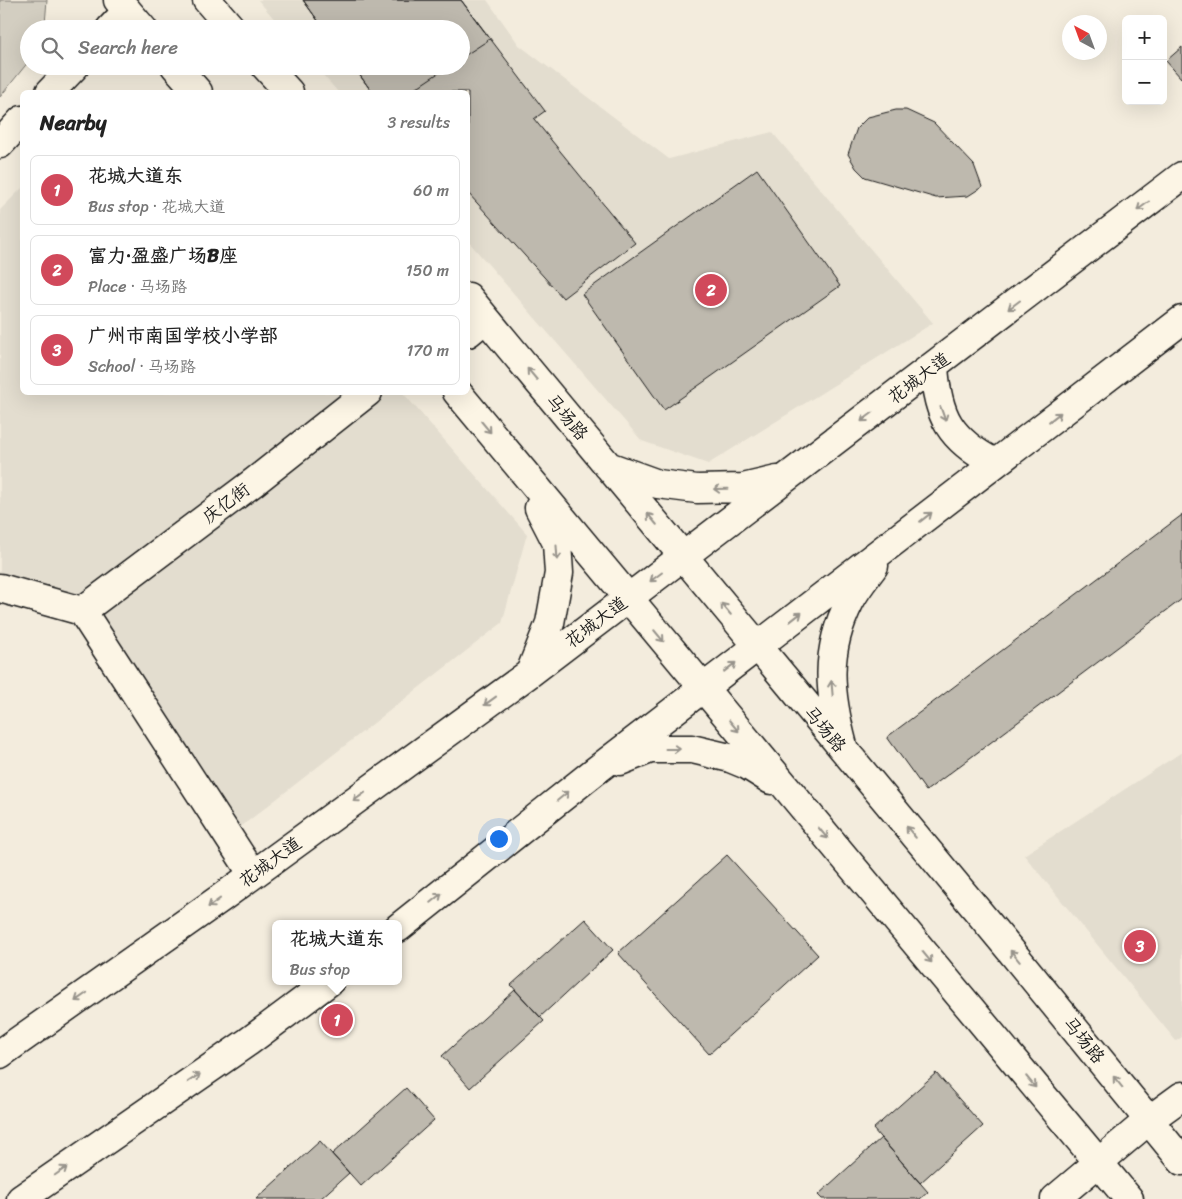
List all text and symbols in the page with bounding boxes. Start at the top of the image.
north arrow [1062,15,1107,60]
map controls [1122,15,1167,105]
button: + [1122,15,1167,60]
search box [20,20,470,75]
text: Search here [78,31,178,64]
icon: search [38,34,66,62]
button: − [1122,60,1167,105]
text: Nearby [40,104,106,142]
text: 3 results [387,108,450,137]
text: 花城大道东 [88,159,183,192]
text: 1 [54,176,60,205]
text: 60 m [413,176,449,205]
text: Bus stop · 花城大道 [88,192,225,221]
one-way arrow [1136,201,1150,211]
text: 富力·盈盛广场B座 [88,239,238,272]
text: 2 [52,256,62,285]
text: 150 m [406,256,449,285]
pin: 2 [695,271,727,309]
text: Place · 马场路 [88,272,187,301]
one-way arrow [1008,299,1021,310]
text: 广州市南国学校小学部 [88,319,278,352]
text: 3 [53,336,61,365]
text: 170 m [406,336,449,365]
street label: 花城大道 [881,344,957,412]
text: School · 马场路 [88,352,196,381]
one-way arrow [526,368,537,381]
street label: 马场路 [537,386,597,448]
one-way arrow [939,405,948,421]
one-way arrow [860,412,874,422]
one-way arrow [1048,412,1061,423]
one-way arrow [480,420,491,433]
street label: 庆亿街 [195,474,257,532]
one-way arrow [713,484,730,494]
one-way arrow [919,511,932,522]
one-way arrow [646,513,657,526]
one-way arrow [553,545,562,561]
one-way arrow [650,572,663,583]
street label: 花城大道 [558,588,634,656]
one-way arrow [721,603,732,616]
one-way arrow [789,611,802,622]
one-way arrow [654,629,665,642]
one-way arrow [723,662,736,673]
one-way arrow [827,680,836,696]
one-way arrow [483,696,497,706]
street label: 马场路 [795,698,855,760]
one-way arrow [729,719,740,732]
one-way arrow [664,744,681,754]
one-way arrow [557,791,570,802]
one-way arrow [352,792,366,802]
one-way arrow [905,825,916,838]
your location [486,826,512,852]
one-way arrow [817,826,828,839]
street label: 花城大道 [231,828,309,896]
one-way arrow [430,892,443,903]
one-way arrow [207,898,221,908]
popup [272,920,402,985]
text: 花城大道东 [289,922,385,955]
pin: 3 [1124,927,1156,965]
one-way arrow [1010,950,1021,963]
one-way arrow [921,951,932,964]
text: Bus stop [289,955,350,984]
one-way arrow [74,992,88,1002]
pin: 1 [321,1001,353,1039]
street label: 马场路 [1055,1009,1113,1071]
one-way arrow [187,1073,201,1084]
one-way arrow [1025,1075,1036,1088]
one-way arrow [1113,1076,1124,1089]
one-way arrow [53,1166,67,1176]

